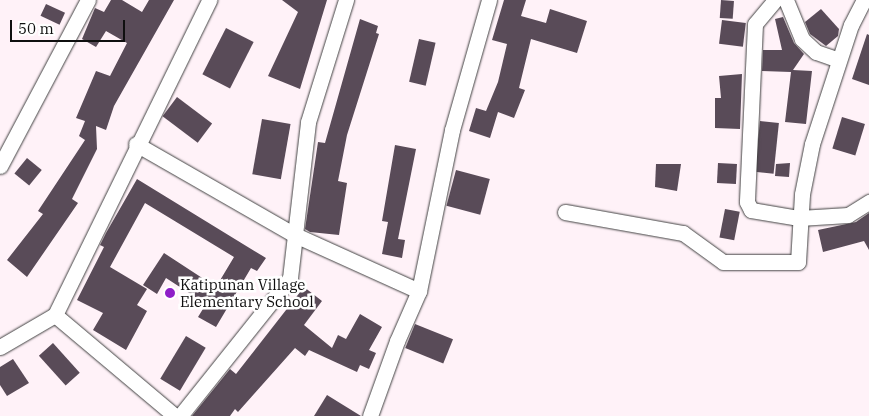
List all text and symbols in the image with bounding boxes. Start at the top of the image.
scale bar [12,10,128,42]
text: 50 m [18,19,54,38]
place label: Katipunan Village Elementary School [180,275,314,310]
marker: Katipunan Village Elementary School [164,287,176,299]

